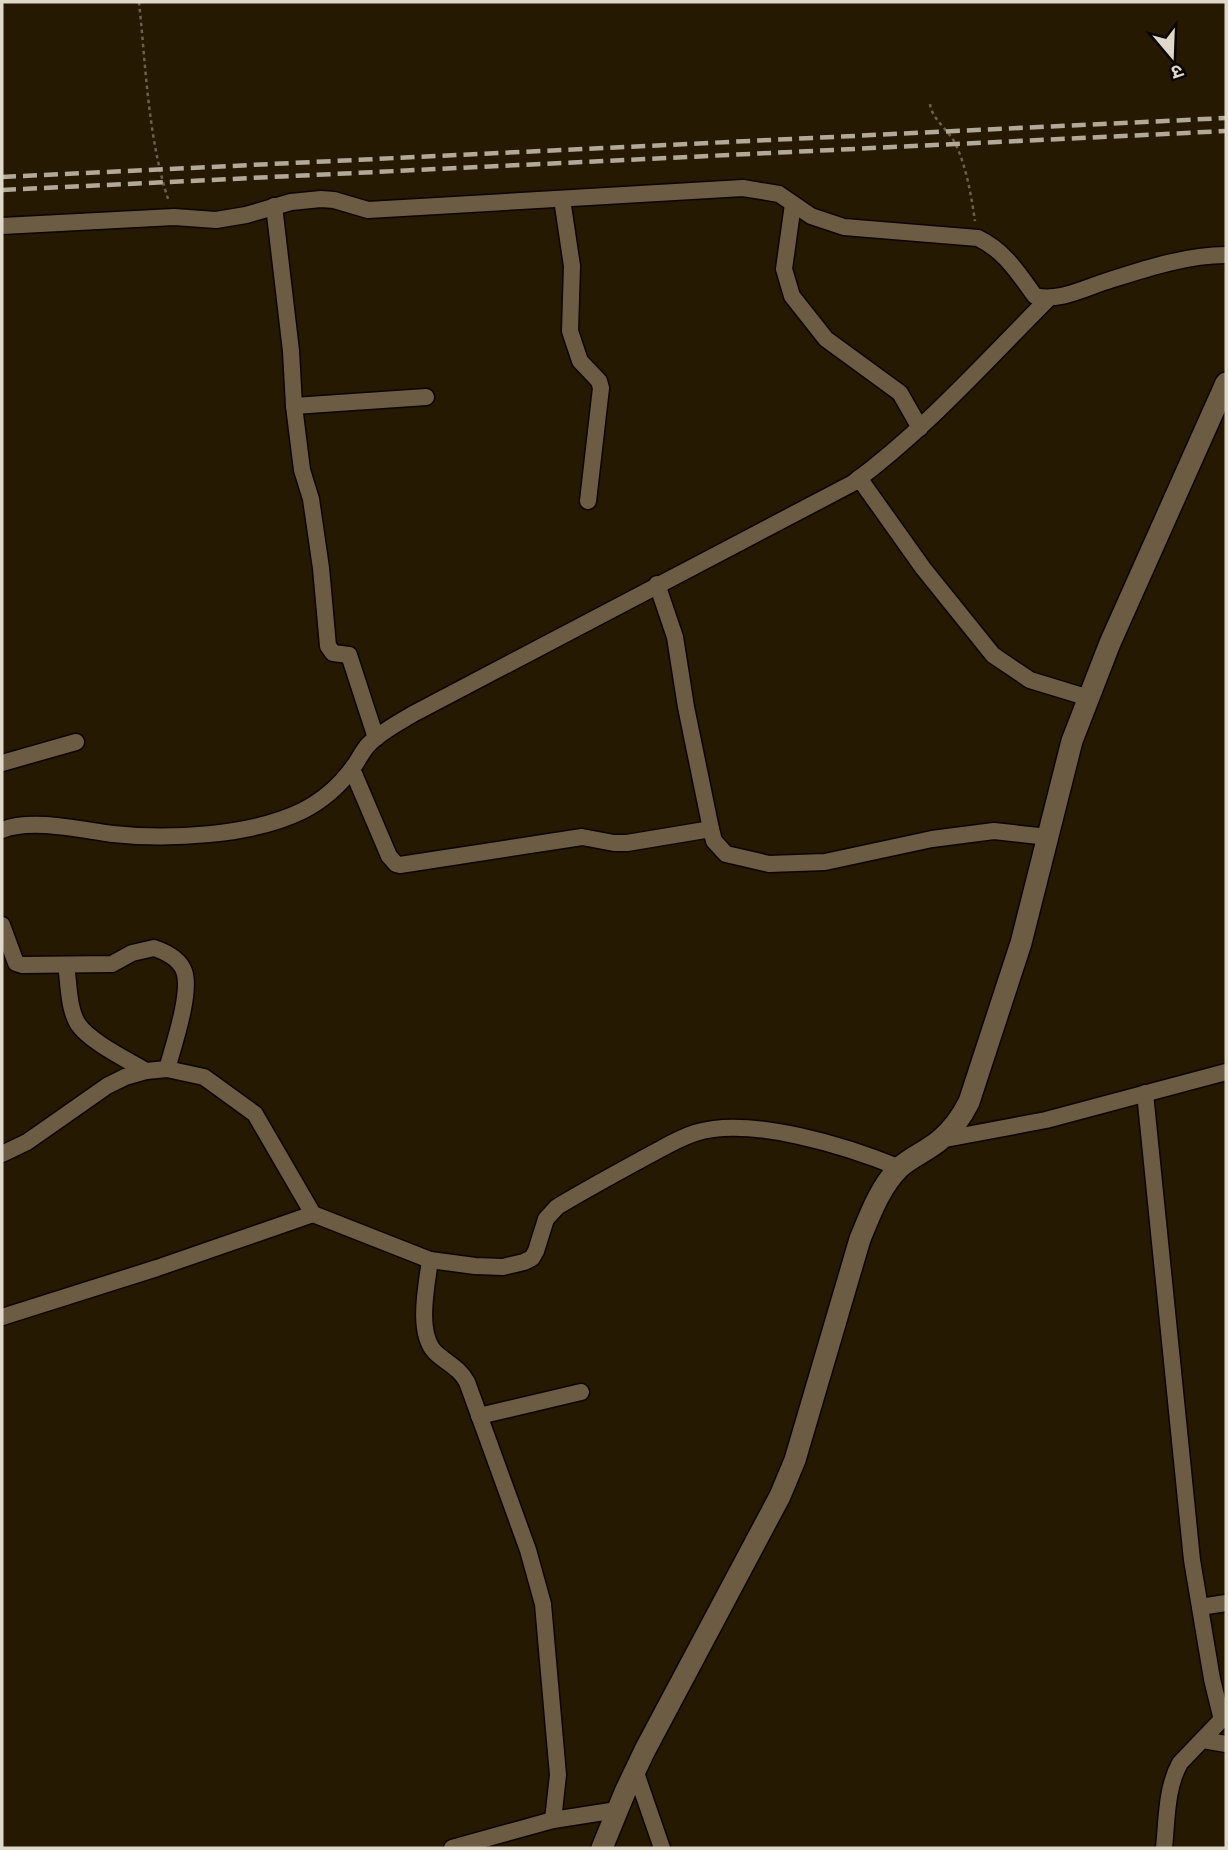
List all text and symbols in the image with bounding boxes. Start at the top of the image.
north arrow [1137,21,1207,91]
text: उ [1167,57,1188,88]

